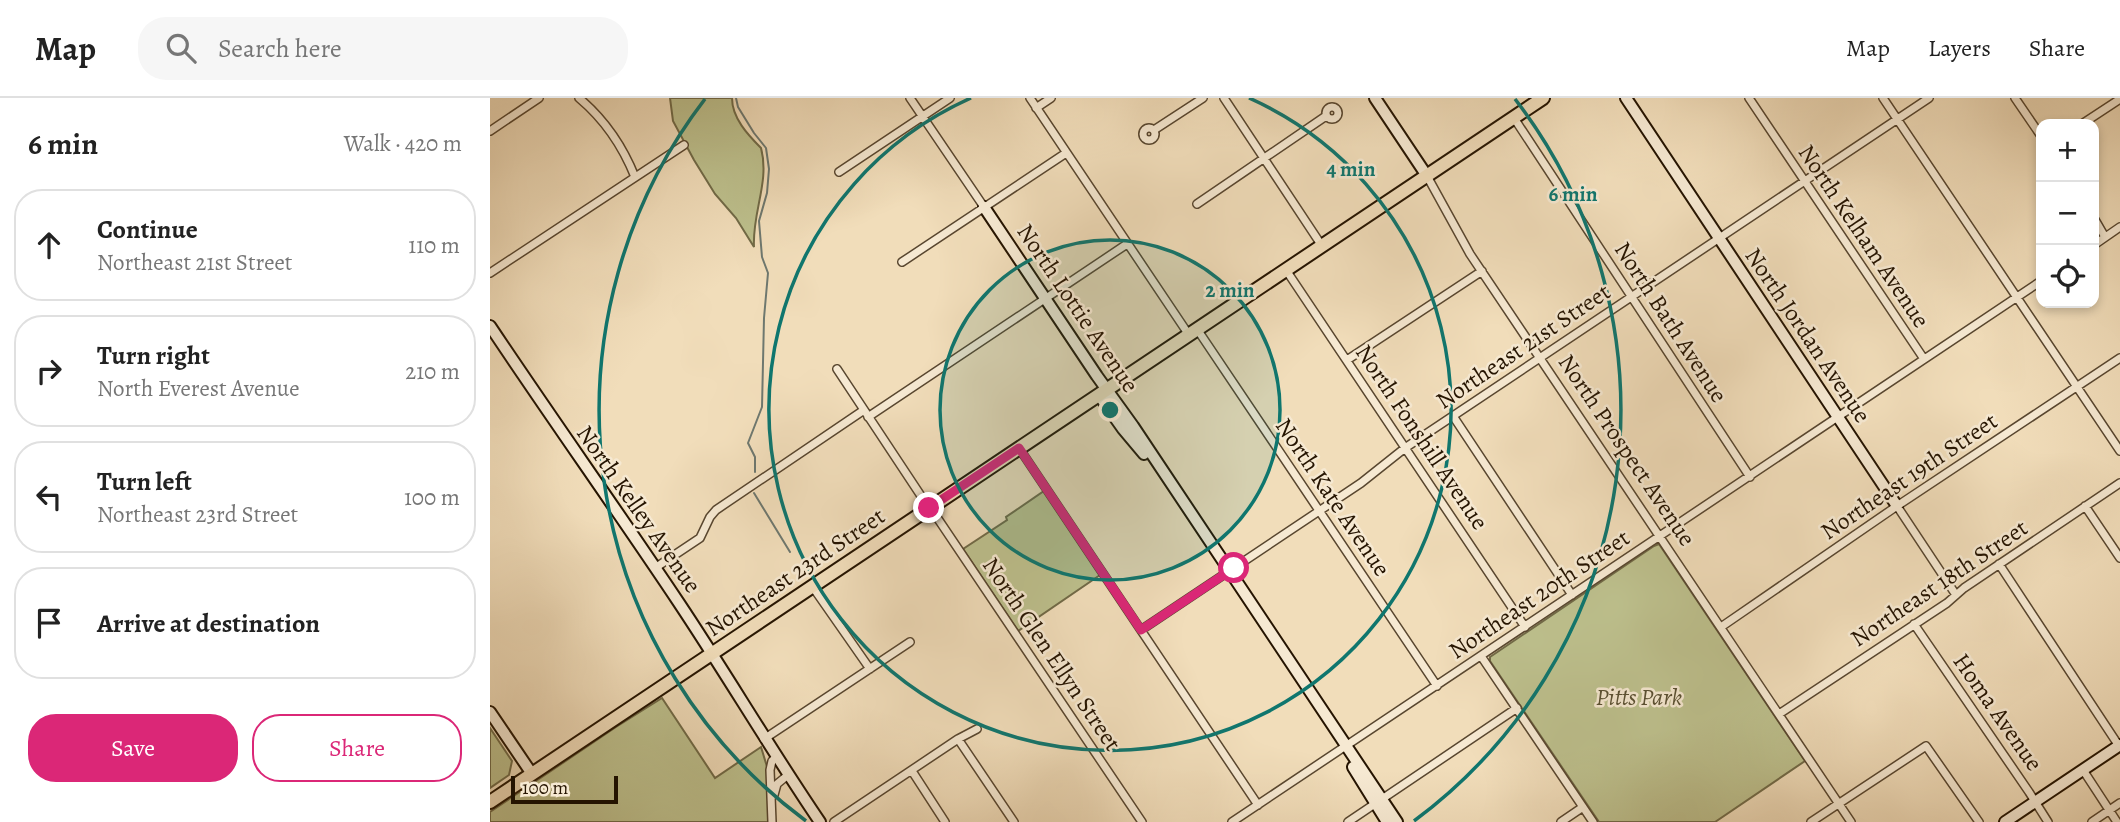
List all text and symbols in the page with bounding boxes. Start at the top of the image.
search box [138,17,628,80]
text: Map [35,26,96,71]
icon: search [162,29,200,67]
text: Search here [218,31,342,66]
text: Map [1846,32,1890,64]
text: Layers [1928,32,1991,64]
text: Share [2029,32,2085,64]
map controls [2036,119,2099,308]
button: + [2036,119,2099,182]
text: 6 min [28,124,98,164]
text: Walk · 420 m [344,128,462,159]
street label: North Kelham Avenue [1791,138,1937,334]
text: 4 min [1326,155,1376,183]
text: 6 min [1549,180,1598,208]
button: − [2036,182,2099,245]
text: Continue [97,212,198,247]
street label: North Lottie Avenue [1010,217,1146,399]
icon: ahead [30,226,68,264]
text: 110 m [408,230,460,261]
street label: North Bath Avenue [1607,235,1735,409]
street label: North Jordan Avenue [1738,241,1878,429]
button: locate [2036,245,2099,308]
text: Northeast 21st Street [97,247,292,278]
text: 2 min [1205,276,1255,304]
street label: Northeast 21st Street [1430,276,1617,416]
text: Turn right [97,338,210,373]
street label: North Fonshill Avenue [1348,338,1496,536]
street label: North Prospect Avenue [1551,348,1703,552]
icon: right [30,352,68,390]
text: 210 m [405,356,460,387]
text: North Everest Avenue [97,373,300,404]
centre of rings [1098,398,1122,422]
street label: Northeast 19th Street [1814,405,2004,547]
street label: North Kate Avenue [1268,412,1398,582]
street label: North Kelley Avenue [569,419,709,599]
text: Turn left [97,464,192,499]
icon: left [30,478,68,516]
text: 100 m [404,482,460,513]
route end [913,492,944,523]
text: Northeast 23rd Street [97,499,298,530]
street label: Northeast 23rd Street [699,500,891,644]
street label: Northeast 18th Street [1844,512,2034,654]
street label: Northeast 20th Street [1442,522,1636,666]
street label: North Glen Ellyn Street [975,551,1129,757]
route start [1218,552,1249,583]
icon: arrive [30,604,68,642]
text: Arrive at destination [97,606,320,641]
street label: Homa Avenue [1946,647,2050,777]
park label: Pitts Park [1596,681,1682,713]
button: Save [28,714,238,782]
button: Share [252,714,462,782]
scale bar [511,773,618,805]
text: 100 m [522,775,568,801]

